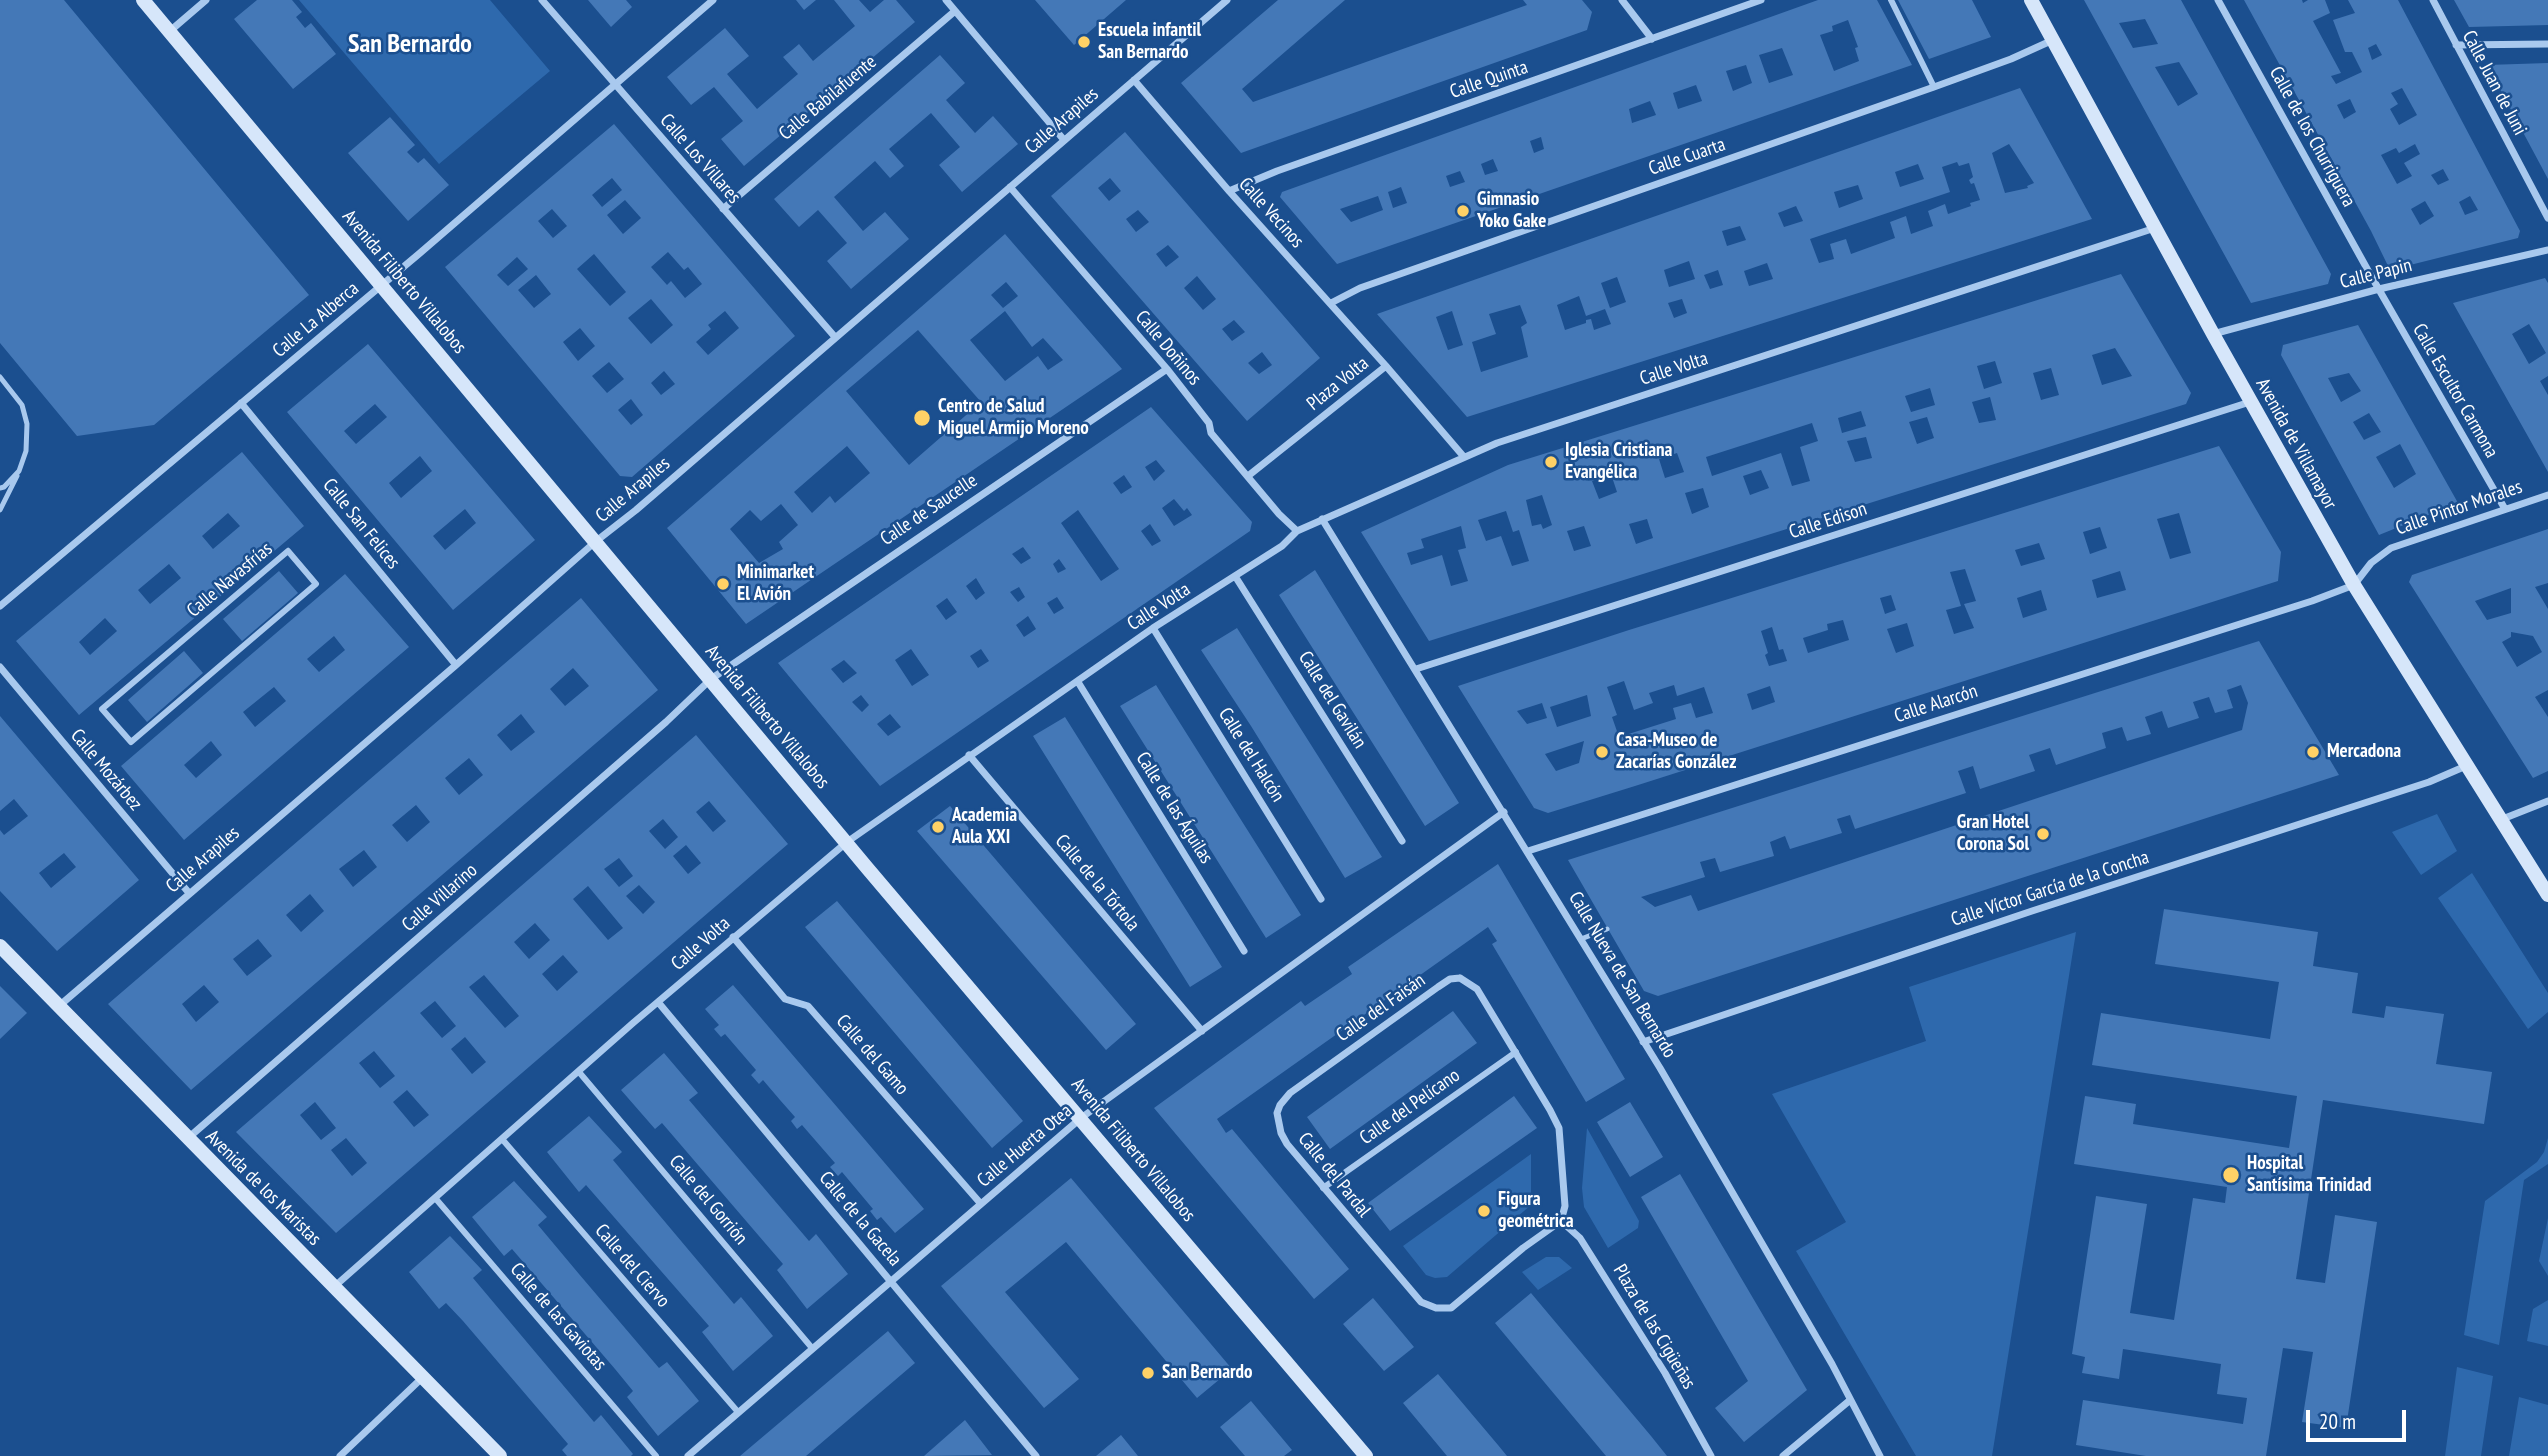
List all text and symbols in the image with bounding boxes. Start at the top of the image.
place label: Escuela infantil San Bernardo [1098,20,1201,64]
street label: Calle Juan de Juni [2457,27,2531,139]
district label: San Bernardo [348,29,472,61]
marker: Escuela infantil San Bernardo [1076,34,1092,50]
street label: Calle Babilafuente [775,51,881,145]
street label: Calle Quinta [1447,56,1531,104]
street label: Calle de los Churriguera [2264,63,2360,211]
street label: Calle Arapiles [1021,83,1103,159]
street label: Calle Los Villares [655,110,745,208]
street label: Calle Cuarta [1646,133,1728,181]
street label: Calle Vecinos [1234,173,1308,253]
place label: Gimnasio Yoko Gake [1477,189,1546,233]
marker: Gimnasio Yoko Gake [1455,203,1471,219]
street label: Avenida Filiberto Villalobos [337,206,471,358]
street label: Calle Papin [2338,254,2414,294]
street label: Calle La Alberca [268,277,364,363]
street label: Calle Doñinos [1130,306,1206,390]
street label: Calle Escultor Carmona [2407,320,2503,462]
street label: Calle Volta [1637,347,1711,391]
street label: Plaza Volta [1303,352,1373,416]
street label: Avenida de Villamayor [2251,375,2341,513]
place label: Centro de Salud Miguel Armijo Moreno [938,396,1089,440]
marker: Centro de Salud Miguel Armijo Moreno [912,408,932,428]
place label: Iglesia Cristiana Evangélica [1565,440,1672,484]
street label: Calle Arapiles [591,452,675,528]
marker: Iglesia Cristiana Evangélica [1543,454,1559,470]
street label: Calle de Saucelle [876,469,982,551]
street label: Calle San Felices [318,474,404,574]
street label: Calle Pintor Morales [2393,476,2525,540]
street label: Calle Edison [1786,498,1870,544]
street label: Calle Navasfrías [183,538,277,622]
place label: Minimarket El Avión [737,562,814,606]
marker: Minimarket El Avión [715,576,731,592]
street label: Calle Volta [1123,578,1195,636]
street label: Avenida Filiberto Villalobos [700,641,834,793]
street label: Calle del Gavilán [1293,647,1371,753]
street label: Calle Alarcón [1892,680,1980,728]
street label: Calle del Halcón [1213,704,1289,806]
street label: Calle Mozárbez [65,725,147,815]
place label: Casa-Museo de Zacarías González [1616,730,1737,774]
place label: Mercadona [2327,741,2401,763]
marker: Casa-Museo de Zacarías González [1594,744,1610,760]
marker: Mercadona [2305,744,2321,760]
street label: Calle de las Águilas [1131,748,1217,868]
place label: Academia Aula XXI [952,805,1017,849]
place label: Gran Hotel Corona Sol [1957,812,2029,856]
marker: Academia Aula XXI [930,819,946,835]
street label: Calle Arapiles [162,822,244,898]
marker: Gran Hotel Corona Sol [2035,826,2051,842]
street label: Calle de la Tórtola [1050,830,1144,936]
street label: Calle Víctor García de la Concha [1948,846,2152,932]
street label: Calle Villarino [398,859,482,937]
street label: Calle Nueva de San Bernardo [1563,888,1681,1062]
street label: Calle Volta [667,912,735,976]
street label: Calle del Faisán [1332,969,1430,1047]
street label: Calle del Gamo [831,1010,913,1100]
street label: Calle del Pelícano [1356,1064,1464,1150]
street label: Avenida Filiberto Villalobos [1066,1074,1200,1226]
street label: Calle Huerta Otea [973,1100,1077,1192]
street label: Avenida de los Maristas [201,1126,325,1250]
street label: Calle del Pardal [1293,1128,1375,1222]
street label: Calle del Gorrión [664,1151,752,1249]
place label: Hospital Santísima Trinidad [2247,1153,2372,1197]
marker: Hospital Santísima Trinidad [2221,1165,2241,1185]
street label: Calle de la Gacela [814,1167,906,1271]
place label: Figura geométrica [1498,1189,1574,1233]
marker: Figura geométrica [1476,1203,1492,1219]
street label: Calle del Ciervo [590,1220,674,1312]
street label: Calle de las Gaviotas [505,1258,611,1376]
street label: Plaza de las Cigüeñas [1608,1261,1700,1393]
place label: San Bernardo [1162,1362,1252,1384]
marker: San Bernardo [1140,1365,1156,1381]
scale bar [2310,1396,2410,1440]
text: 20 m [2319,1408,2356,1435]

